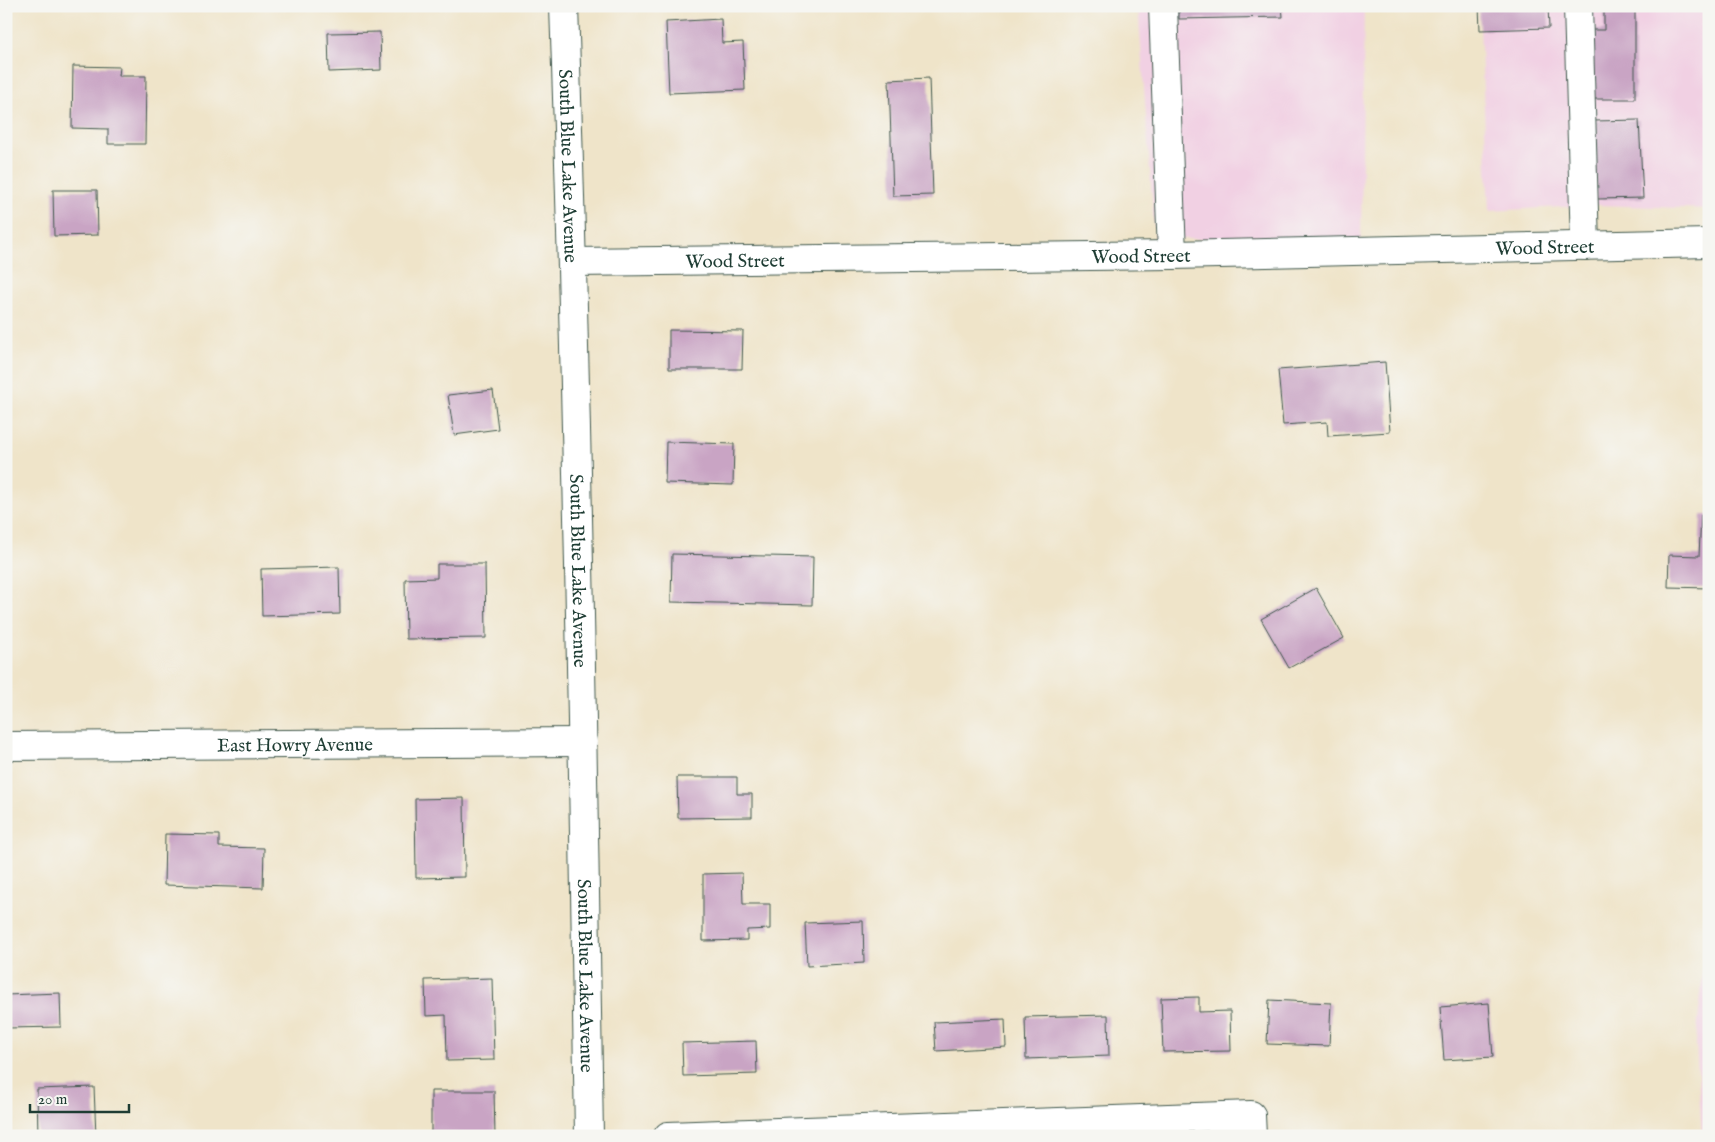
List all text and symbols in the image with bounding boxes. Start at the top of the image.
street label: South Blue Lake Avenue [552,69,582,263]
street label: Wood Street [1495,236,1595,262]
street label: Wood Street [1091,245,1191,270]
street label: Wood Street [685,250,785,275]
street label: South Blue Lake Avenue [563,474,591,668]
street label: East Howry Avenue [217,733,373,759]
street label: South Blue Lake Avenue [571,879,598,1073]
scale bar [30,1082,129,1114]
text: 20 m [38,1090,68,1109]

